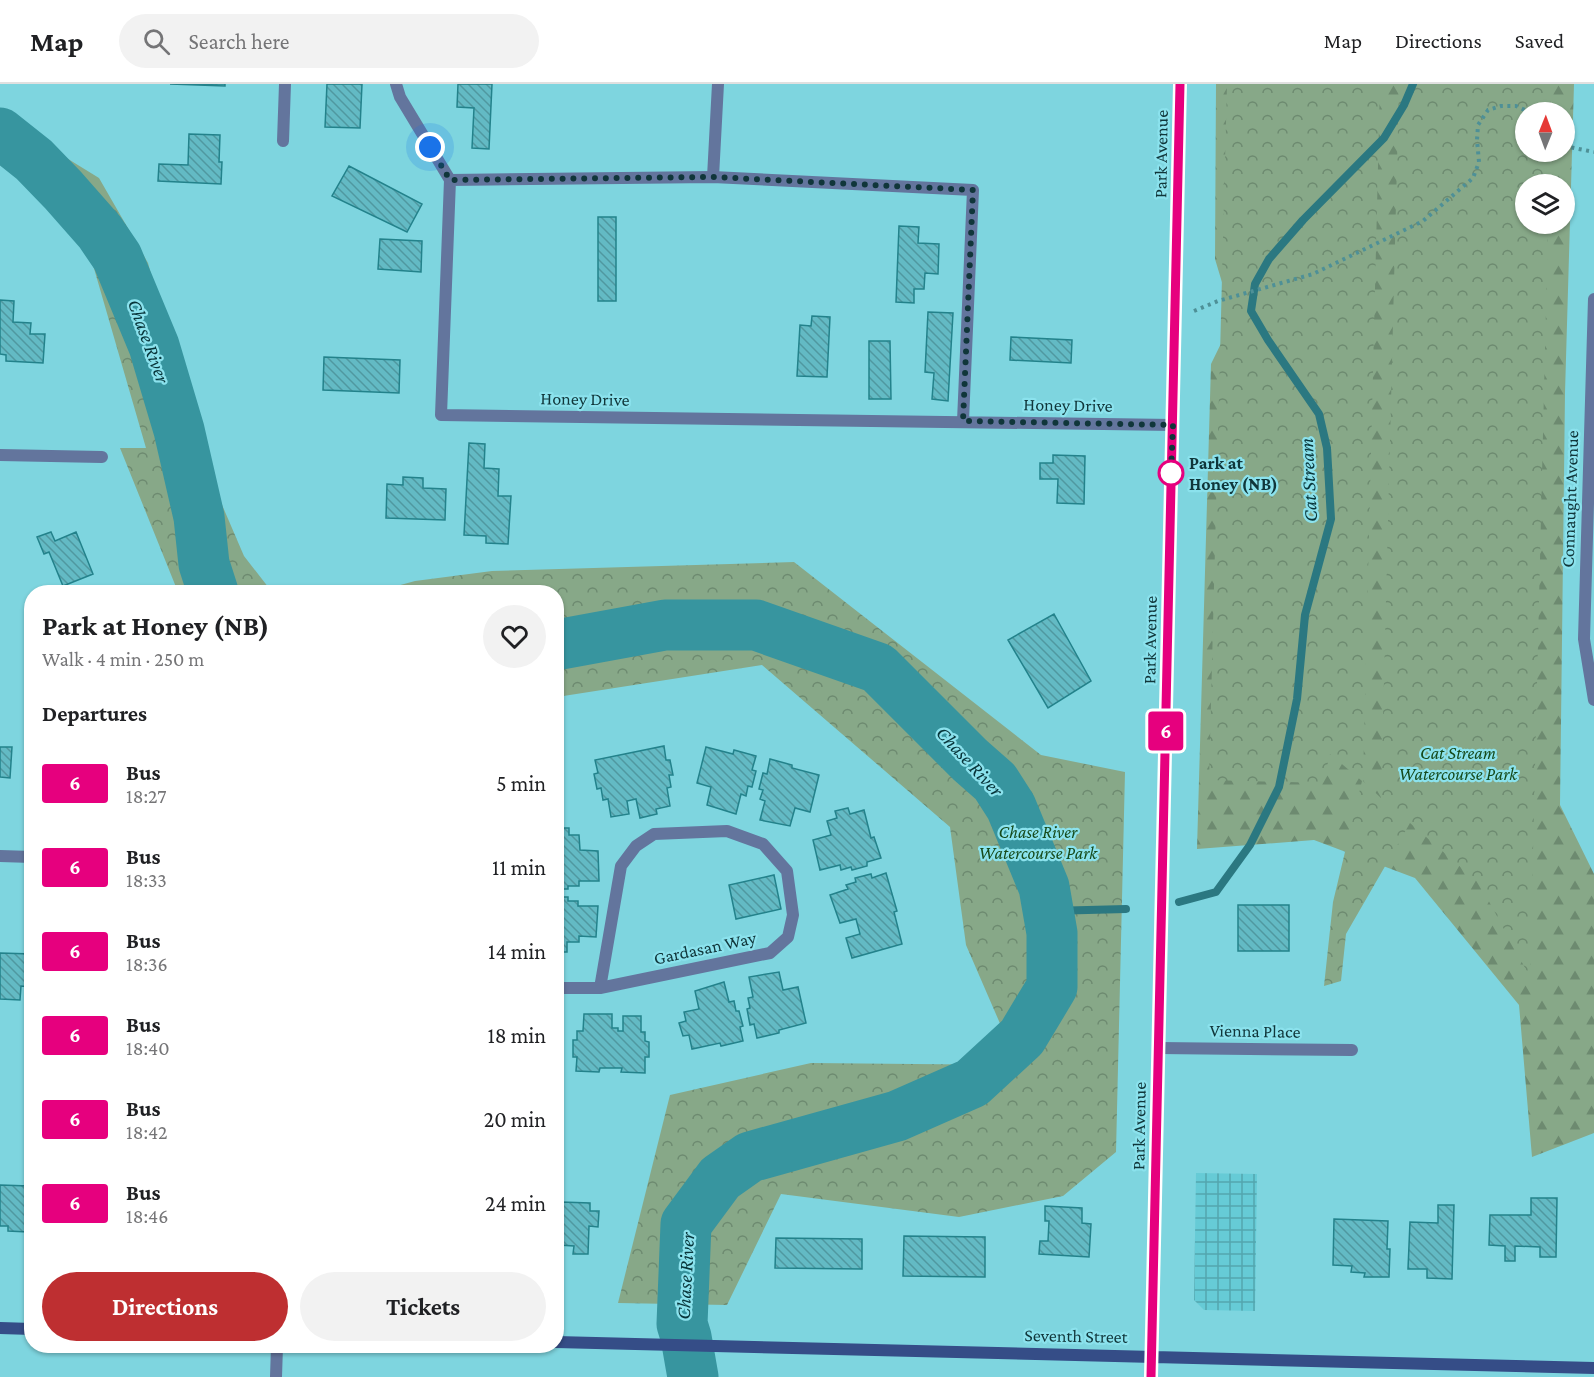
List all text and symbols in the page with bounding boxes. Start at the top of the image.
search box [119,14,539,68]
icon: search [140,25,173,58]
text: Map [30,26,83,57]
text: Search here [188,29,289,54]
text: Map [1324,29,1362,53]
text: Directions [1395,29,1482,53]
text: Saved [1515,29,1564,53]
north arrow [1515,102,1575,162]
map controls [1515,102,1575,234]
street label: Park Avenue [1150,110,1172,198]
your location [415,132,445,162]
button: layers [1515,174,1575,234]
water label: Chase River [124,296,175,387]
street label: Honey Drive [540,388,630,410]
street label: Honey Drive [1023,394,1113,416]
street label: Connaught Avenue [1558,430,1582,568]
water label: Cat Stream [1295,437,1321,523]
place label: Park at Honey (NB) [1189,453,1278,495]
marker: Park at Honey (NB) [1158,460,1184,486]
street label: Park Avenue [1139,596,1161,684]
button: heart [483,605,546,668]
text: Park at Honey (NB) [42,610,269,641]
text: Walk · 4 min · 250 m [42,648,204,670]
text: Departures [42,701,147,726]
line badge: 6 [1146,712,1186,750]
text: 6 [1160,719,1172,743]
water label: Chase River [932,721,1009,801]
park label: Cat Stream Watercourse Park [1399,743,1518,784]
text: Bus [126,760,160,785]
text: 6 [69,771,81,795]
text: 5 min [496,771,546,796]
text: 18:27 [126,785,166,807]
park label: Chase River Watercourse Park [979,822,1098,863]
text: Bus [126,844,160,869]
text: 6 [69,855,81,879]
text: 11 min [492,855,546,880]
text: 18:33 [126,869,167,891]
street label: Gardasan Way [652,927,759,969]
text: Bus [126,928,160,953]
text: 6 [69,939,81,963]
text: 14 min [488,939,546,964]
text: 18:36 [126,953,168,975]
text: Bus [126,1012,160,1037]
street label: Vienna Place [1209,1020,1301,1042]
text: 6 [69,1023,81,1047]
text: 18 min [487,1023,546,1048]
text: 18:40 [126,1037,170,1059]
street label: Park Avenue [1128,1082,1150,1170]
text: Bus [126,1096,160,1121]
text: 6 [69,1107,81,1131]
text: 20 min [484,1107,546,1132]
text: 18:42 [126,1121,168,1143]
text: Bus [126,1180,160,1205]
text: 6 [69,1191,81,1215]
text: 24 min [485,1191,546,1216]
text: 18:46 [126,1205,168,1227]
water label: Chase River [672,1231,698,1320]
button: Directions [42,1272,288,1341]
button: Tickets [300,1272,546,1341]
street label: Seventh Street [1024,1325,1129,1347]

